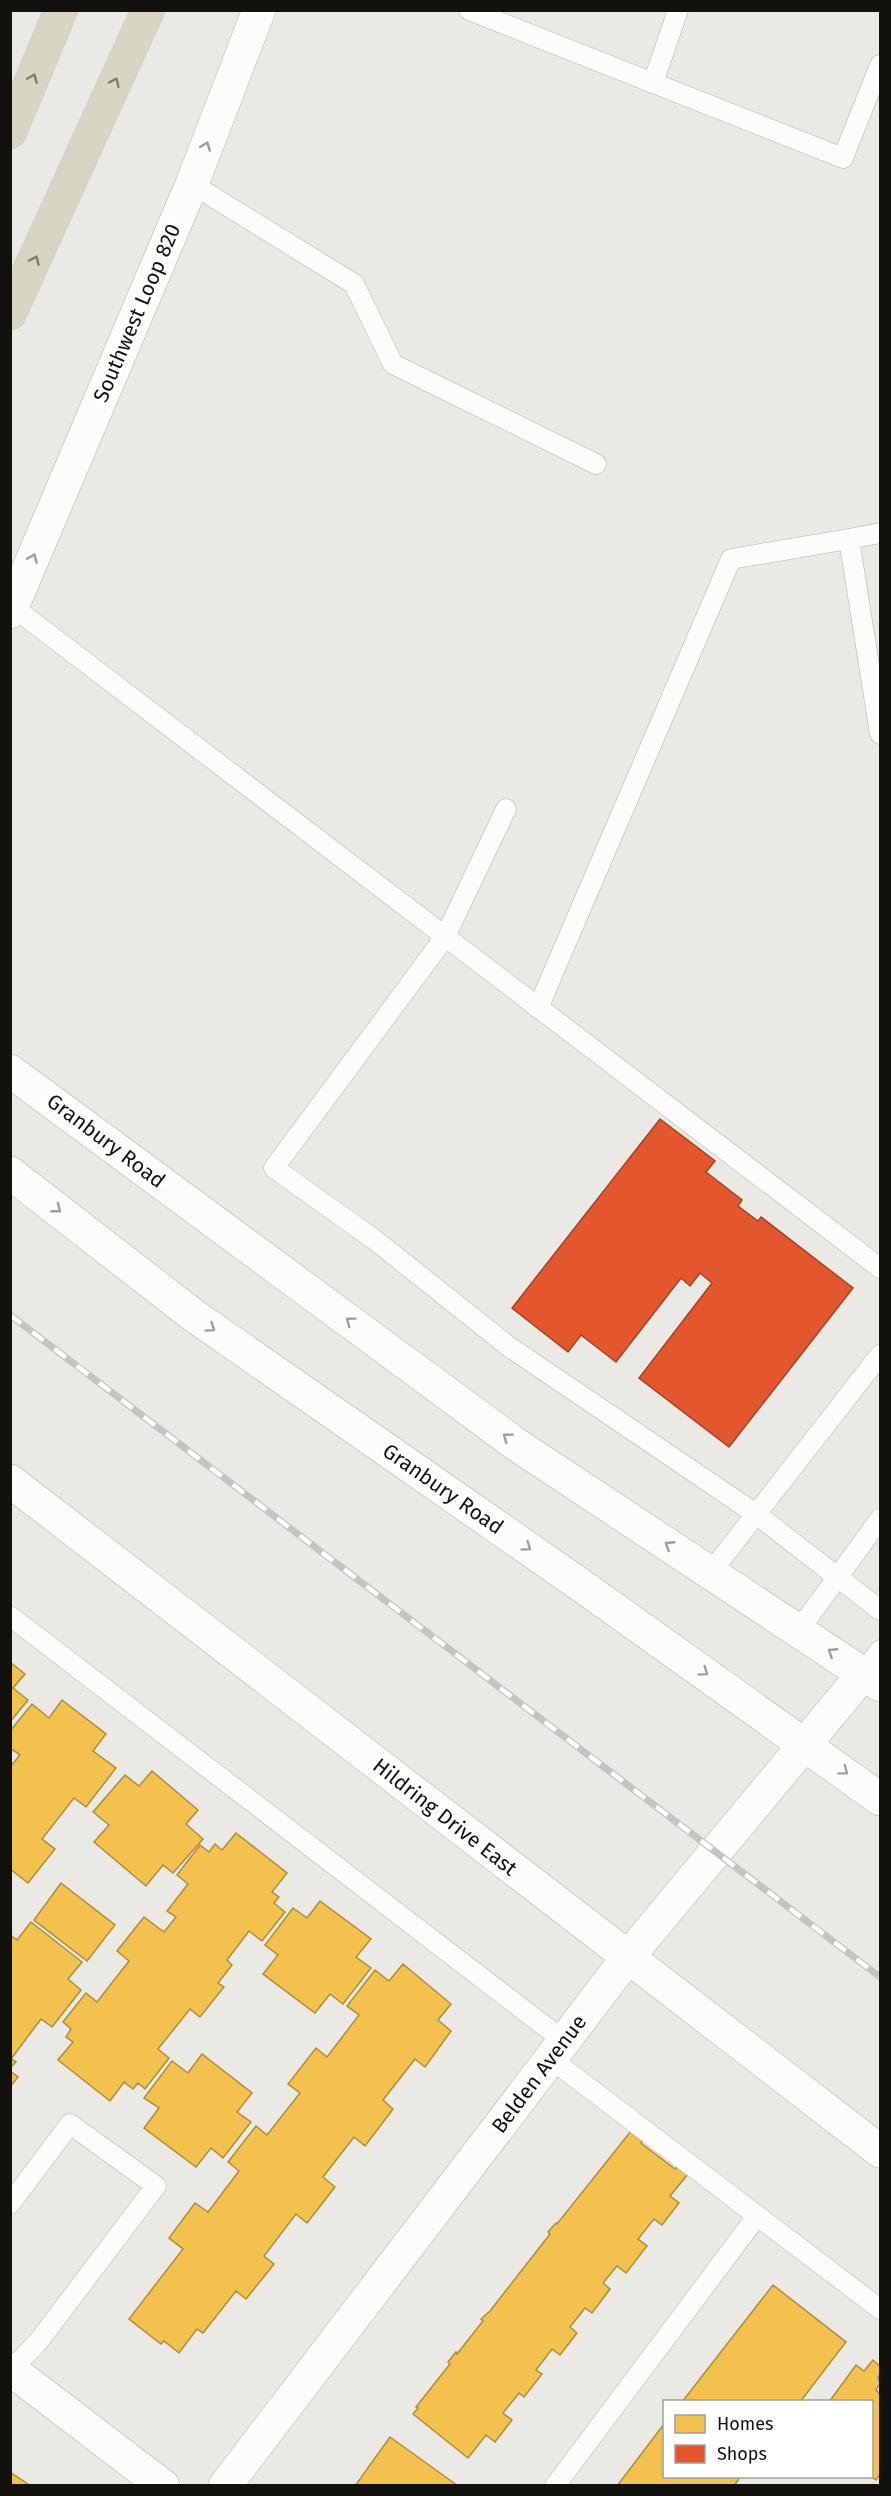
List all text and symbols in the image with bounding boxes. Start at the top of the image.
one-way arrow [26,74,38,85]
one-way arrow [107,77,119,88]
one-way arrow [199,142,212,152]
street label: Southwest Loop 820 [88,220,186,406]
one-way arrow [27,255,39,266]
one-way arrow [26,554,38,565]
street label: Granbury Road [42,1088,170,1194]
one-way arrow [50,1202,61,1213]
one-way arrow [346,1318,357,1329]
one-way arrow [205,1321,216,1332]
one-way arrow [502,1434,513,1445]
street label: Granbury Road [378,1438,508,1540]
one-way arrow [520,1540,531,1551]
one-way arrow [665,1541,676,1552]
one-way arrow [828,1648,839,1659]
one-way arrow [698,1665,709,1676]
street label: Hildring Drive East [368,1753,523,1882]
one-way arrow [837,1764,848,1775]
street label: Belden Avenue [486,2010,592,2138]
legend [663,2400,873,2478]
text: Homes [717,2413,773,2435]
text: Shops [717,2443,767,2465]

